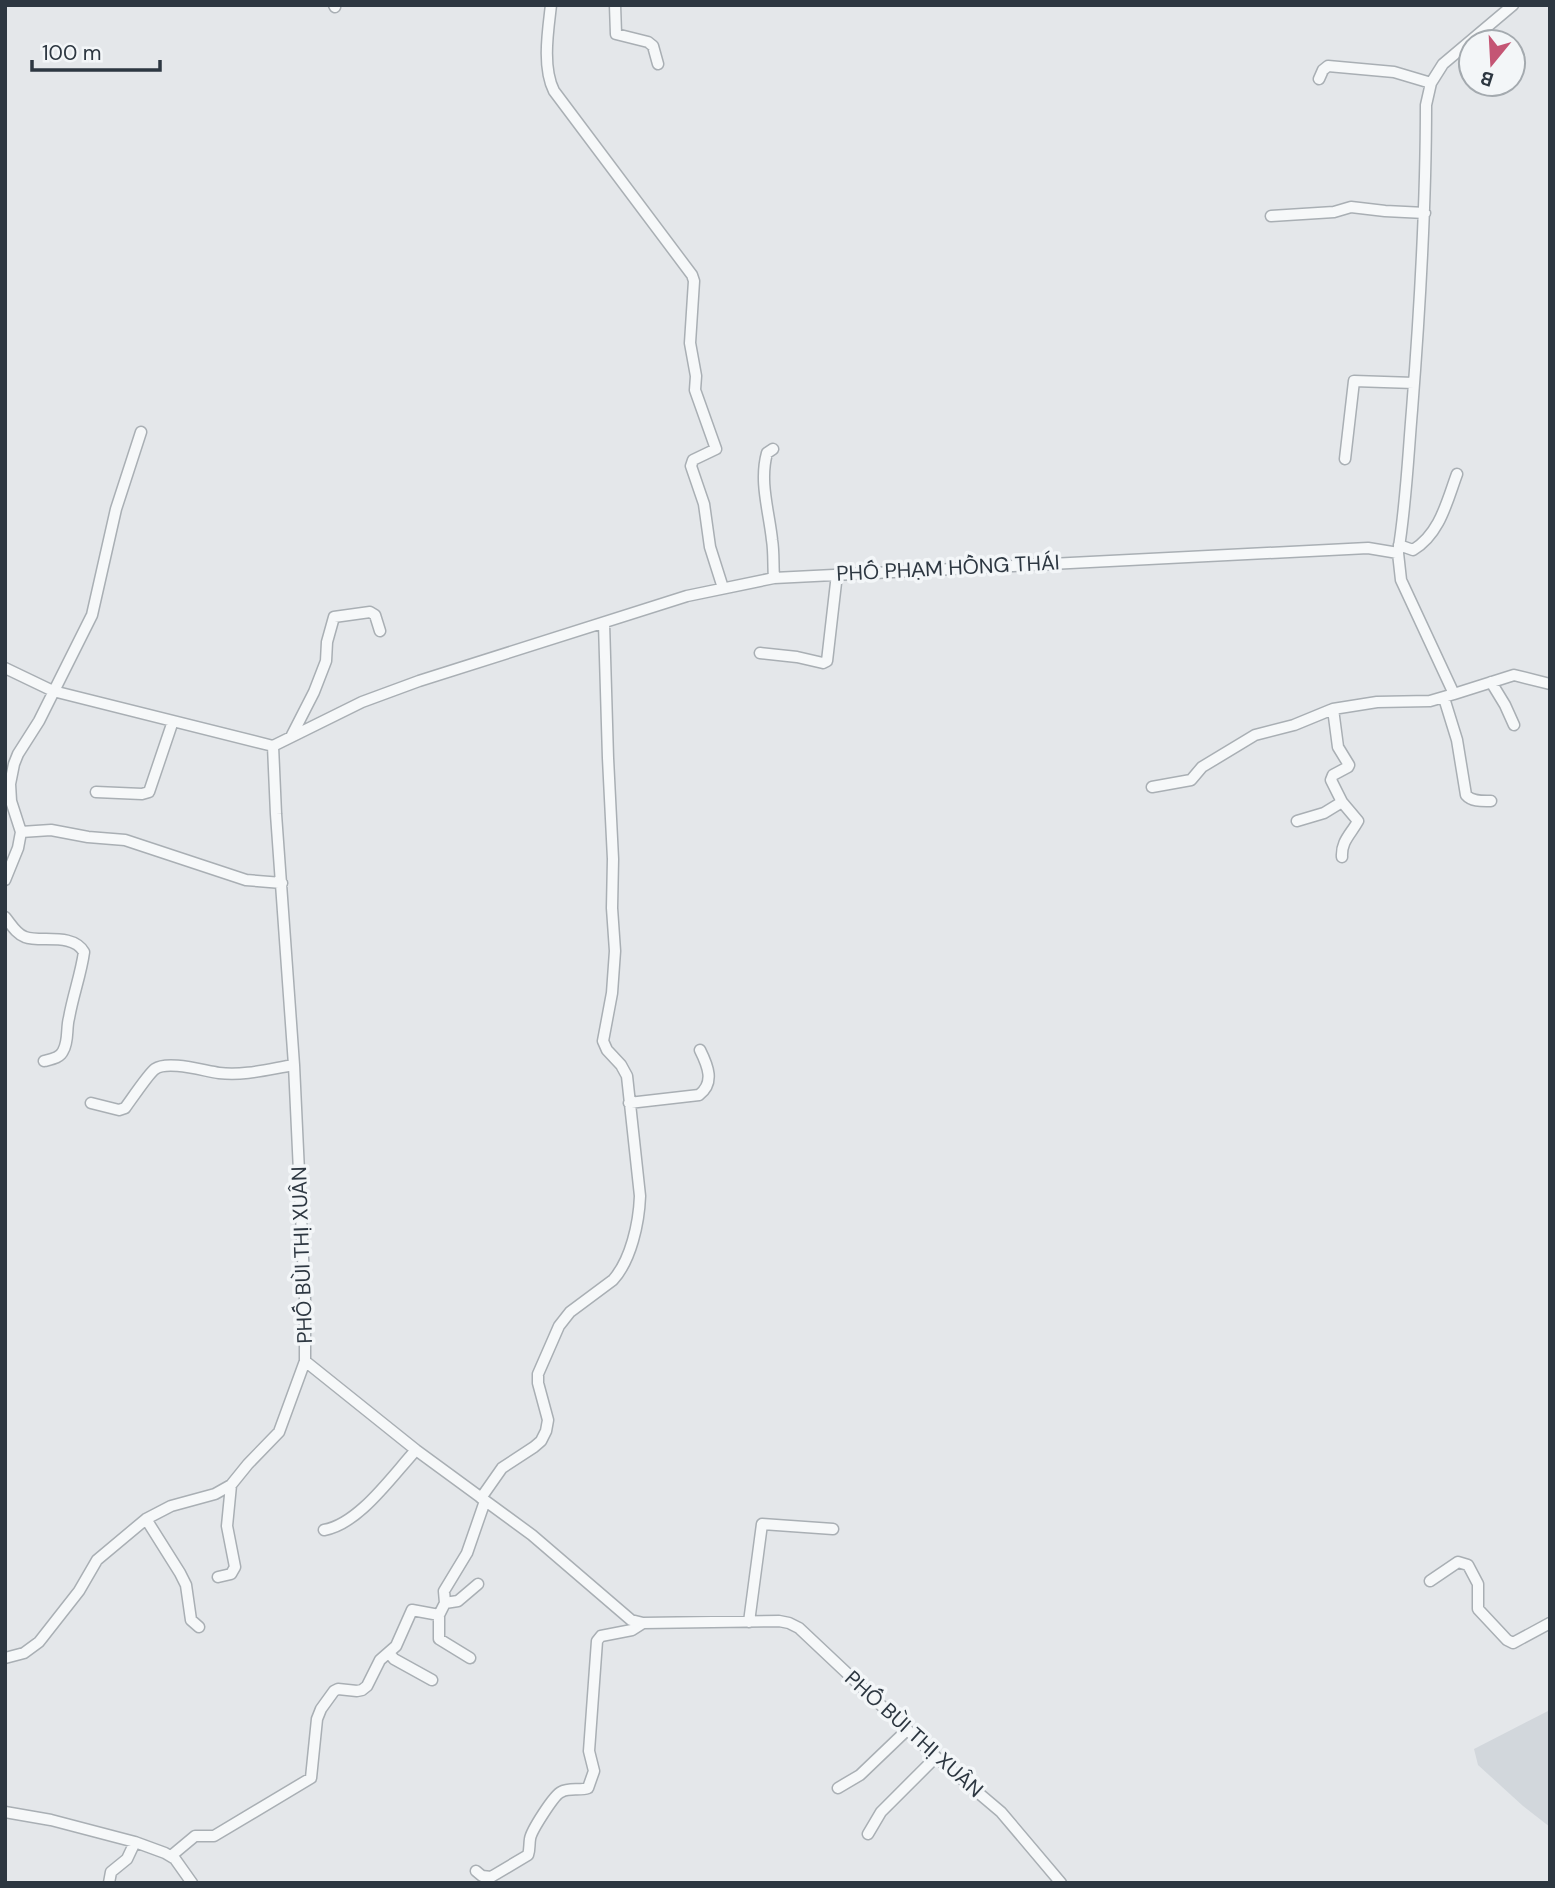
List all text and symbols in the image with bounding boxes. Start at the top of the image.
scale bar [32,28,159,72]
north arrow [1457,28,1527,98]
text: 100 m [42,39,102,67]
text: B [1477,65,1497,92]
street label: PHỐ PHẠM HỒNG THÁI [836,548,1060,588]
street label: PHỐ BÙI THỊ XUÂN [285,1166,319,1344]
street label: PHỐ BÙI THỊ XUÂN [839,1664,989,1804]

